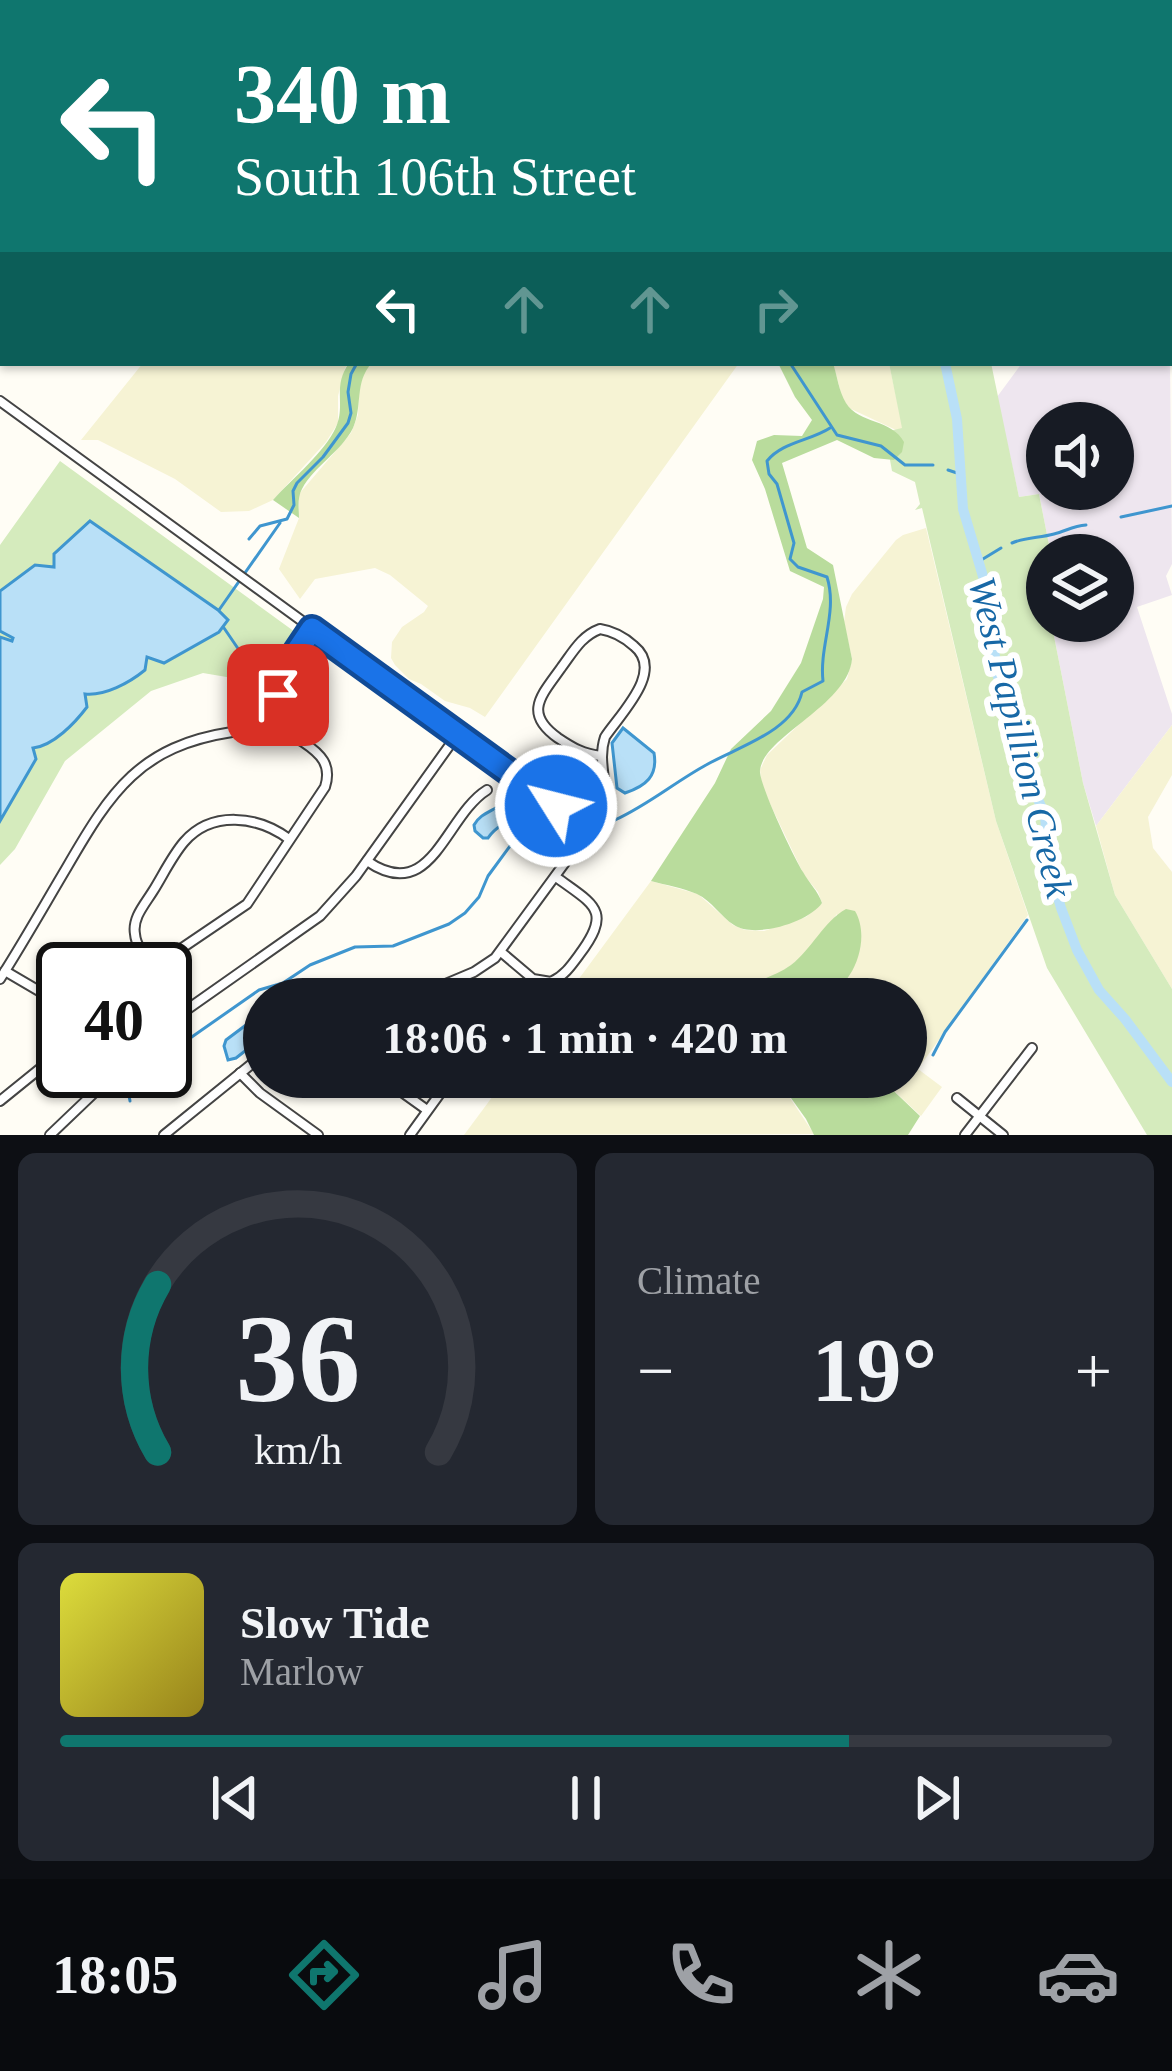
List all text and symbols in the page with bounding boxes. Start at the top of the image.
icon: left [36,48,192,204]
text: 340 m [234,48,451,141]
text: South 106th Street [234,147,636,207]
icon: left [365,276,431,342]
icon: ahead [491,276,557,342]
icon: ahead [617,276,683,342]
icon: right [743,276,809,342]
map controls [1026,402,1134,642]
button: sound [1026,402,1134,510]
button: layers [1026,534,1134,642]
water label: West Papillion Creek [959,572,1082,903]
pin [227,644,329,746]
icon: arrive [245,662,311,728]
position arrow [493,743,619,869]
speed limit sign: 40 [36,942,192,1098]
text: 18:06 · 1 min · 420 m [383,1013,788,1063]
text: Climate [637,1259,760,1302]
text: 36 [235,1290,360,1428]
text: 19° [812,1321,938,1420]
text: − [637,1334,674,1407]
text: + [1075,1334,1112,1407]
text: km/h [253,1426,342,1473]
text: Slow Tide [240,1598,430,1648]
text: Marlow [240,1650,363,1693]
icon: previous [202,1765,268,1831]
icon: pause [553,1765,619,1831]
icon: next [904,1765,970,1831]
icon: directions [282,1933,366,2017]
icon: music [471,1933,555,2017]
icon: phone [659,1933,743,2017]
icon: climate [847,1933,931,2017]
icon: car [1036,1933,1120,2017]
text: 18:05 [52,1945,178,2005]

